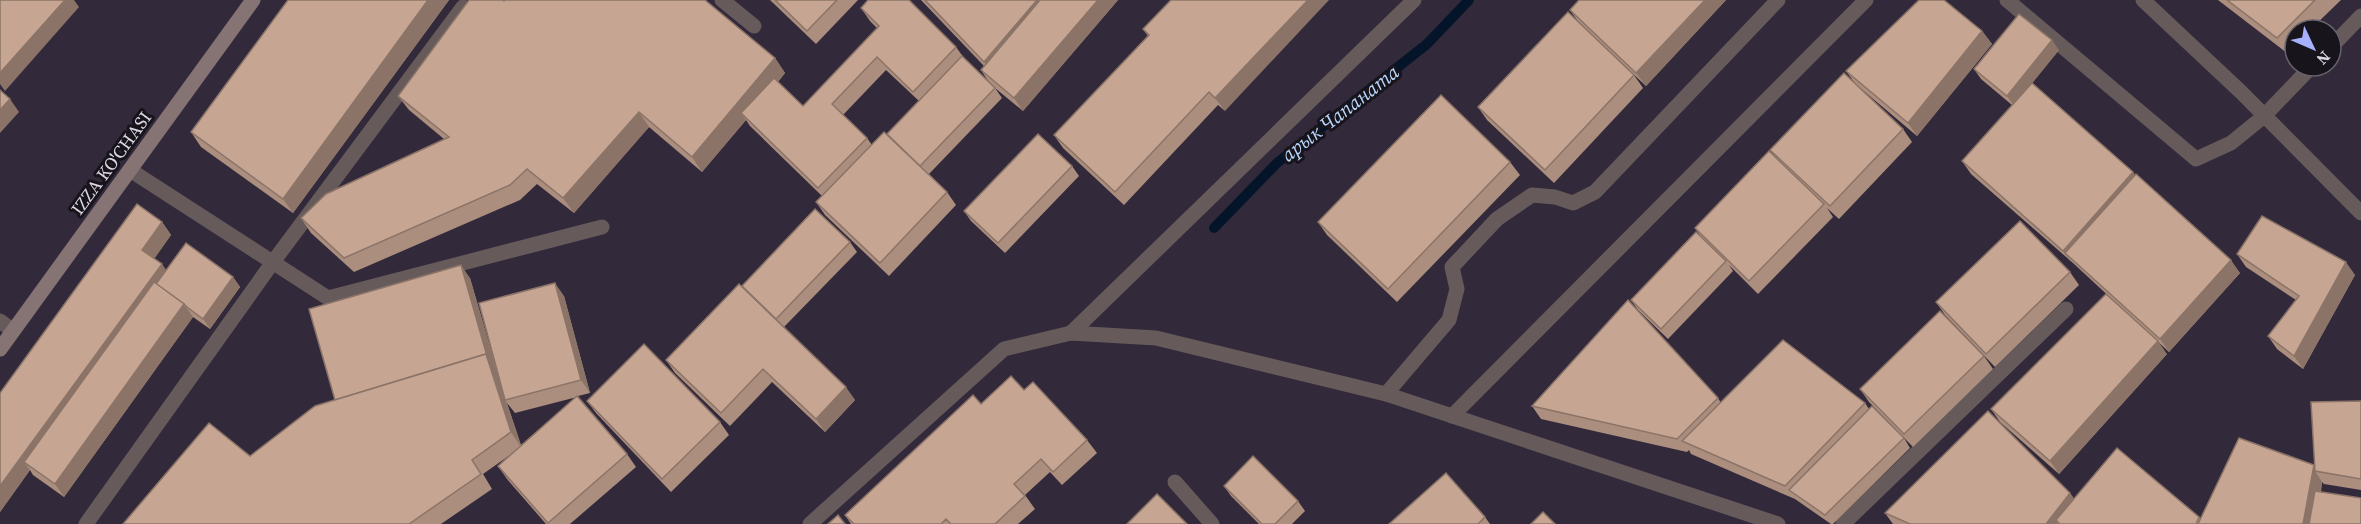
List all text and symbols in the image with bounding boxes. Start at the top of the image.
north arrow [2283,18,2343,78]
text: N [2312,47,2336,71]
water label: арык Чапаната [1275,58,1405,168]
street label: IZZA KO'CHASI [65,106,157,220]

